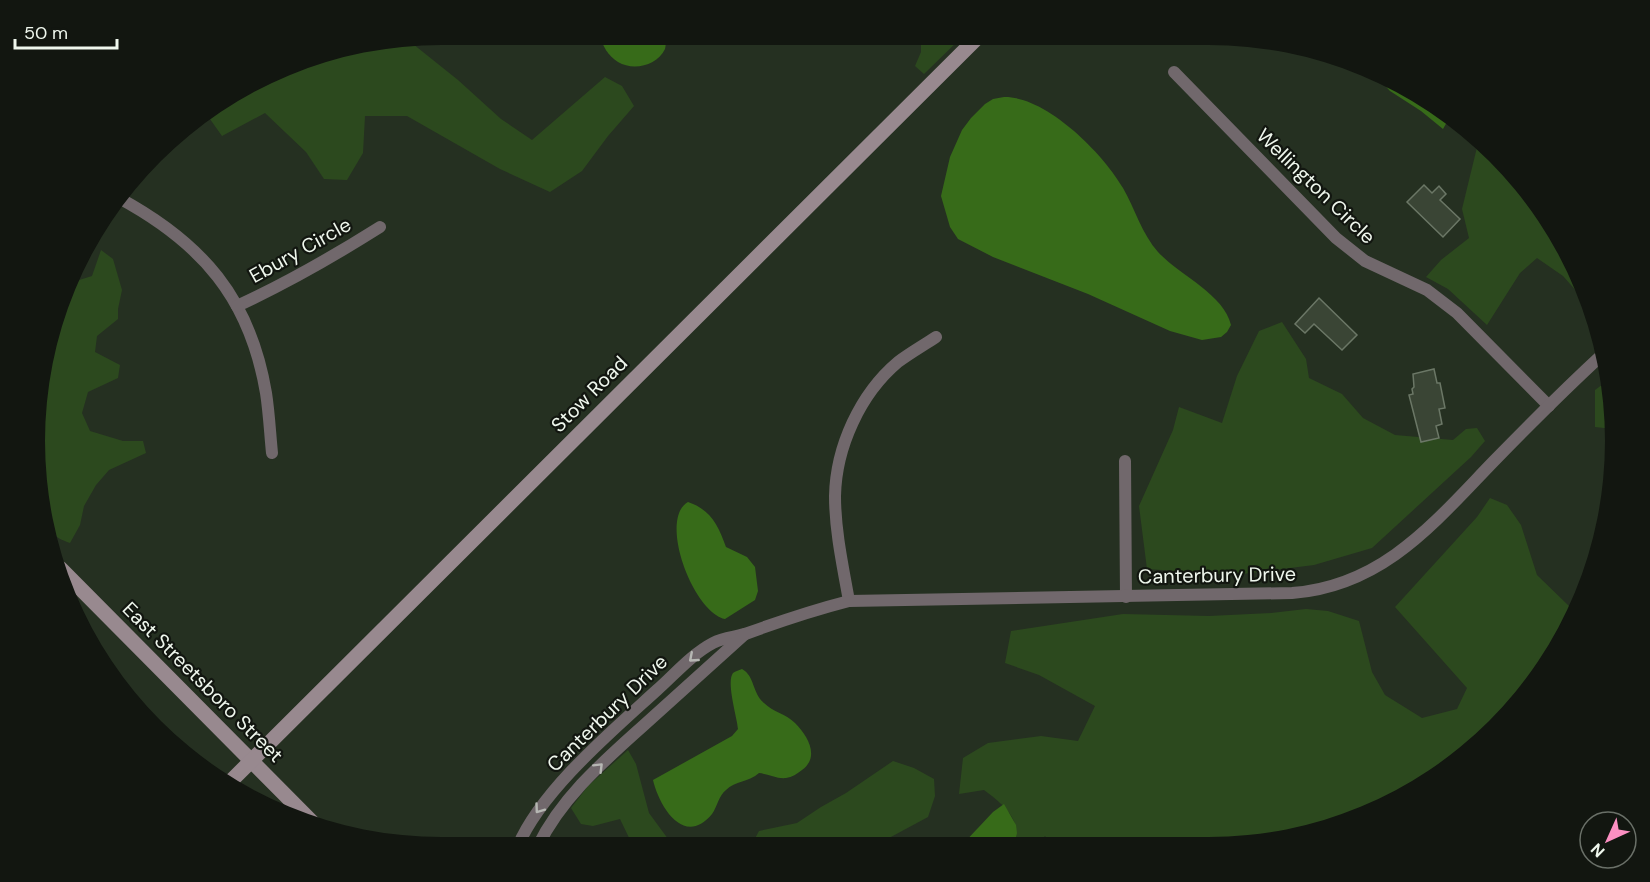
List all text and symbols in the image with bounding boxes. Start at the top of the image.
scale bar [15,12,117,50]
text: 50 m [24,21,68,45]
street label: Wellington Circle [1251,123,1381,249]
street label: Ebury Circle [244,211,356,289]
street label: Stow Road [545,350,633,438]
street label: Canterbury Drive [1138,561,1296,589]
street label: East Streetsboro Street [117,596,289,768]
street label: Canterbury Drive [541,649,673,777]
one-way arrow [689,651,700,662]
one-way arrow [592,763,602,774]
one-way arrow [535,802,546,813]
north arrow [1578,810,1638,870]
text: N [1586,839,1609,862]

